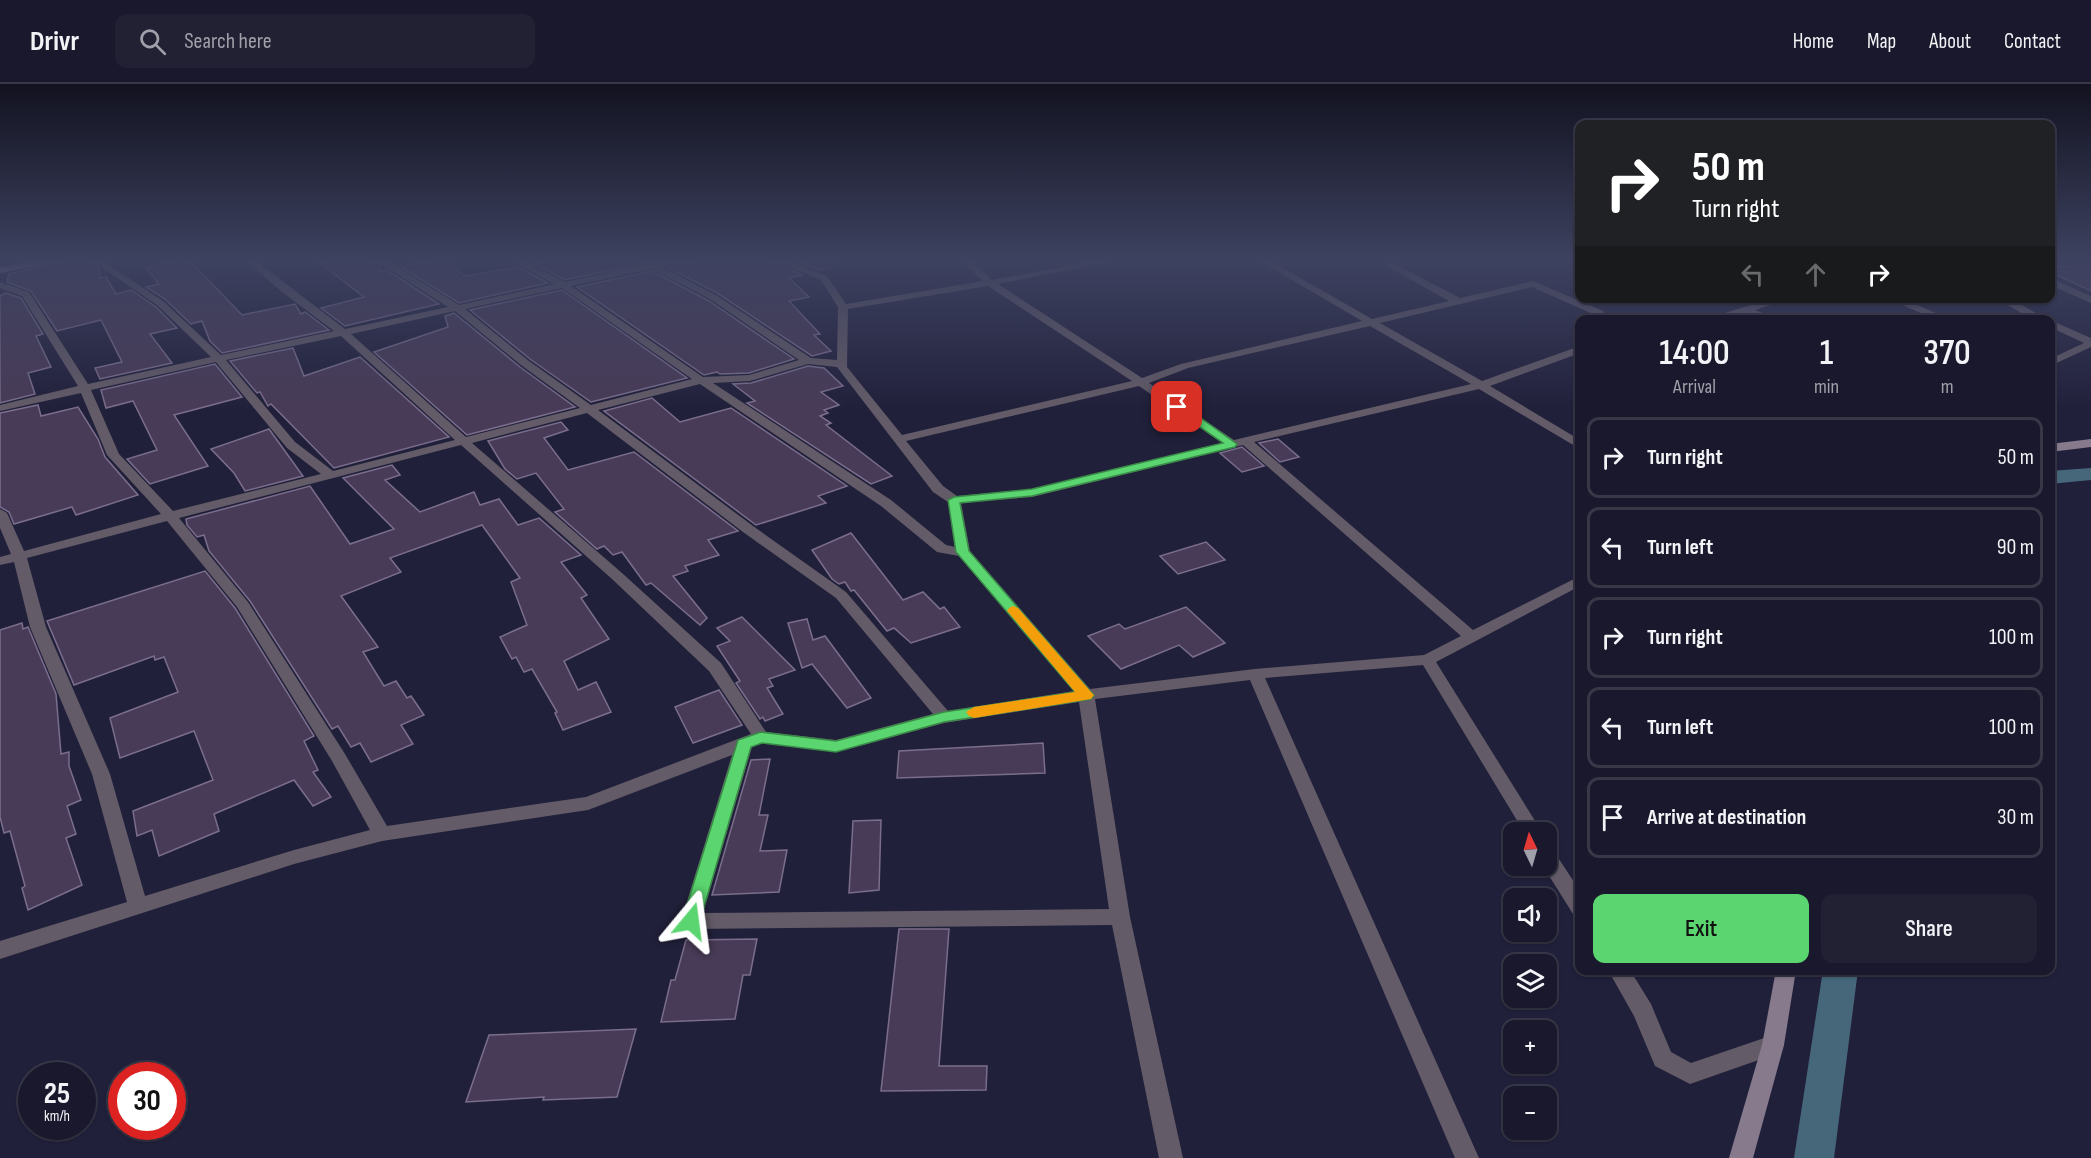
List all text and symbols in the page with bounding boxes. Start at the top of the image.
search box [115,14,535,68]
text: Drivr [30,25,79,58]
icon: search [136,25,169,58]
text: Search here [184,28,272,55]
text: Home [1793,29,1834,54]
text: Map [1867,29,1896,54]
text: About [1929,29,1971,54]
text: Contact [2004,29,2061,54]
text: 50 m [1692,142,1765,193]
icon: right [1593,144,1671,222]
text: Turn right [1692,193,1779,225]
icon: left [1736,258,1769,291]
icon: ahead [1799,258,1832,291]
icon: right [1862,258,1895,291]
text: 14:00 [1659,332,1730,375]
text: 1 [1820,332,1833,375]
text: 370 [1923,332,1971,375]
text: Arrival [1673,375,1716,399]
text: min [1814,375,1839,399]
text: m [1941,375,1953,399]
pin [1151,381,1202,432]
icon: arrive [1160,390,1193,423]
icon: right [1596,441,1629,474]
text: Turn right [1647,444,1723,471]
text: 50 m [1998,444,2034,471]
icon: left [1596,531,1629,564]
text: Turn left [1647,534,1713,561]
text: 90 m [1997,534,2034,561]
icon: right [1596,621,1629,654]
text: Turn right [1647,624,1723,651]
text: 100 m [1989,624,2034,651]
icon: left [1596,711,1629,744]
text: Turn left [1647,714,1713,741]
text: 100 m [1989,714,2034,741]
icon: arrive [1596,801,1629,834]
text: Arrive at destination [1647,804,1806,831]
text: 30 m [1997,804,2034,831]
north arrow [1503,822,1557,876]
map controls [1503,822,1557,1140]
button: sound [1503,888,1557,942]
position arrow [659,889,723,953]
button: Exit [1593,894,1809,963]
button: Share [1821,894,2037,963]
button: layers [1503,954,1557,1008]
button: + [1503,1020,1557,1074]
speed limit sign: 30 [108,1062,186,1140]
text: 25 [44,1076,70,1112]
button: − [1503,1086,1557,1140]
text: km/h [44,1107,70,1126]

